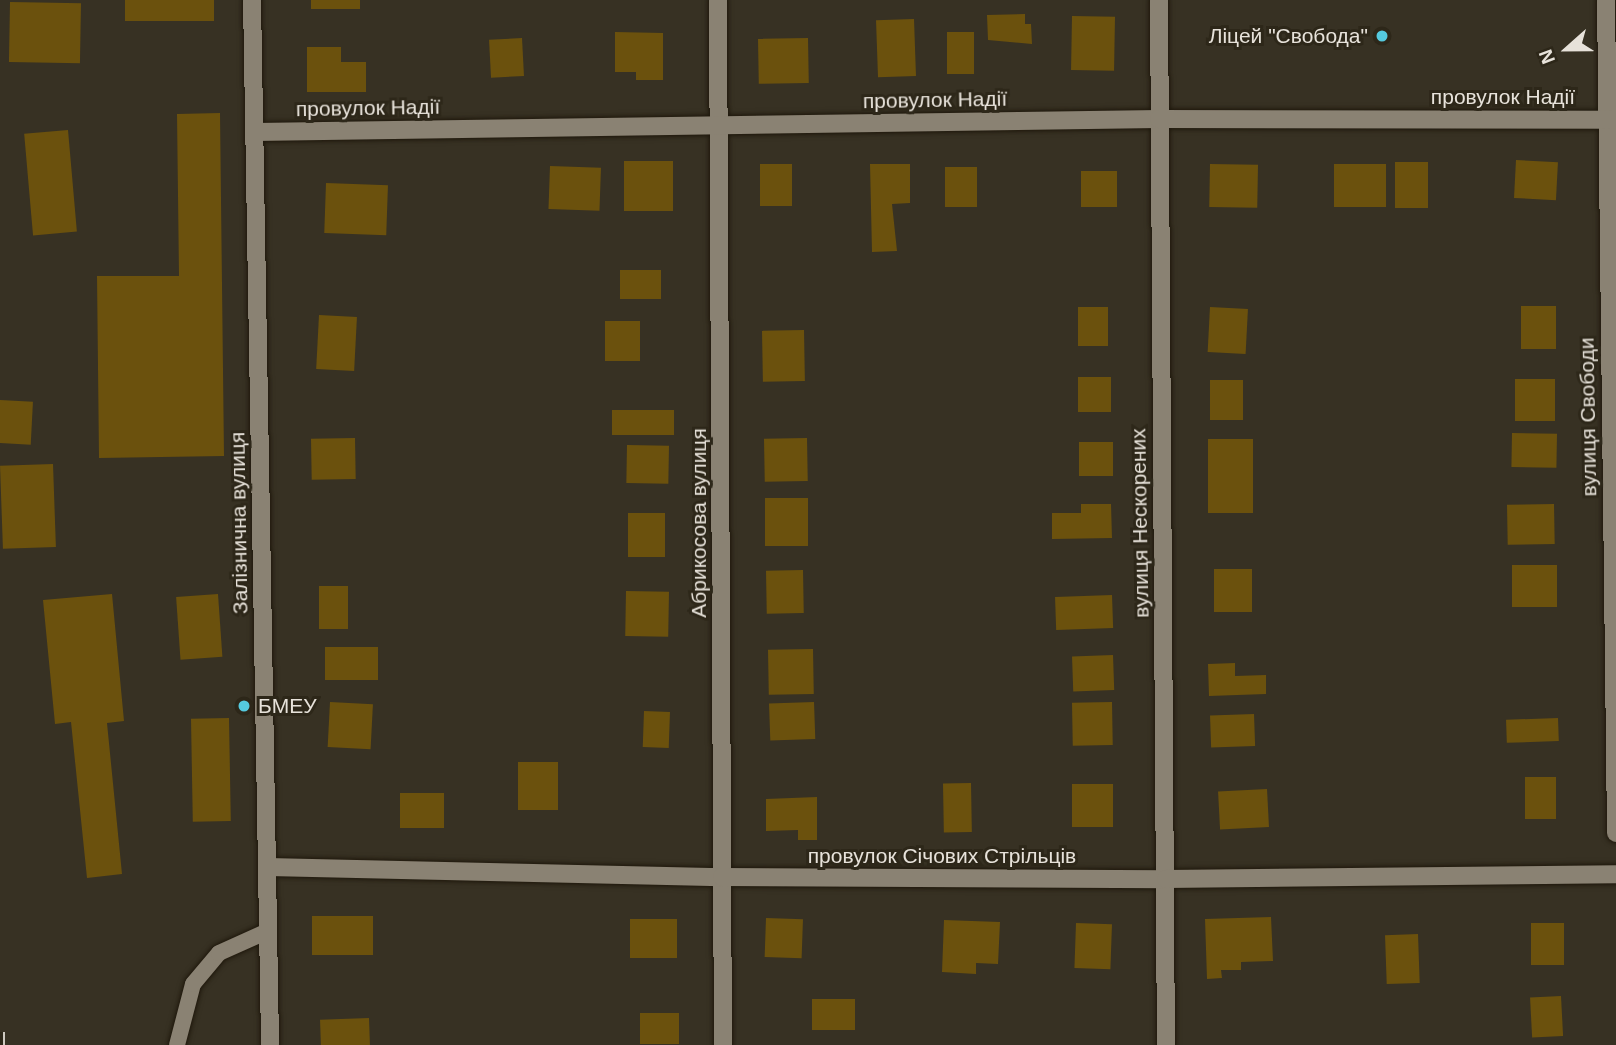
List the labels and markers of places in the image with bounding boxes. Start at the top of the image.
place label: Ліцей "Свобода" [1209,23,1368,49]
marker: Ліцей "Свобода" [1374,28,1390,44]
place label: БМЕУ [258,693,317,719]
marker: БМЕУ [236,698,252,714]

